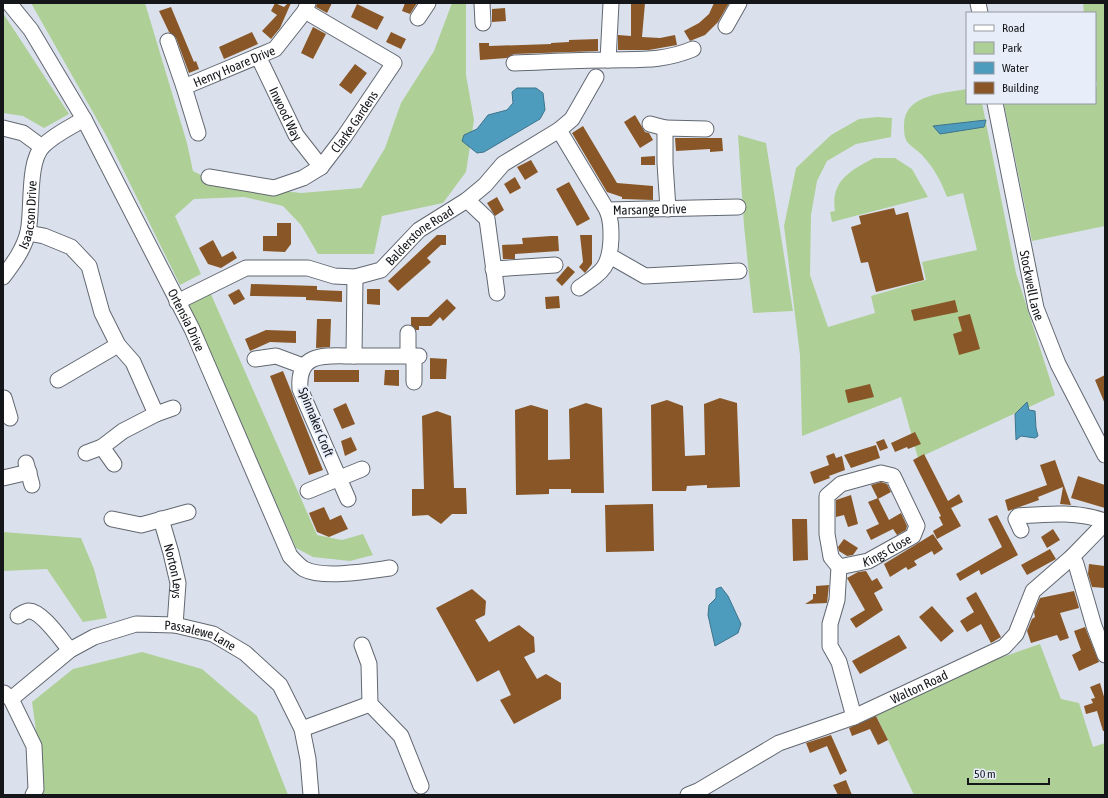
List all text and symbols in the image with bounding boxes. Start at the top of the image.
legend [966,12,1096,104]
text: Road [1002,21,1025,35]
text: Park [1002,41,1023,55]
street label: Henry Hoare Drive [191,42,277,90]
text: Water [1002,61,1029,75]
text: Building [1002,81,1040,95]
street label: Inwood Way [266,84,306,144]
street label: Clarke Gardens [327,87,381,155]
street label: Isaacson Drive [15,180,39,251]
street label: Marsange Drive [613,201,687,217]
street label: Balderstone Road [382,203,456,268]
street label: Stockwell Lane [1017,249,1048,323]
street label: Ortensia Drive [165,286,208,354]
street label: Spinnaker Croft [295,385,337,459]
street label: Kings Close [861,531,914,569]
street label: Norton Leys [161,542,185,600]
street label: Passalewe Lane [164,617,239,654]
street label: Walton Road [888,667,950,706]
scale bar [968,760,1049,786]
text: 50 m [974,767,996,781]

